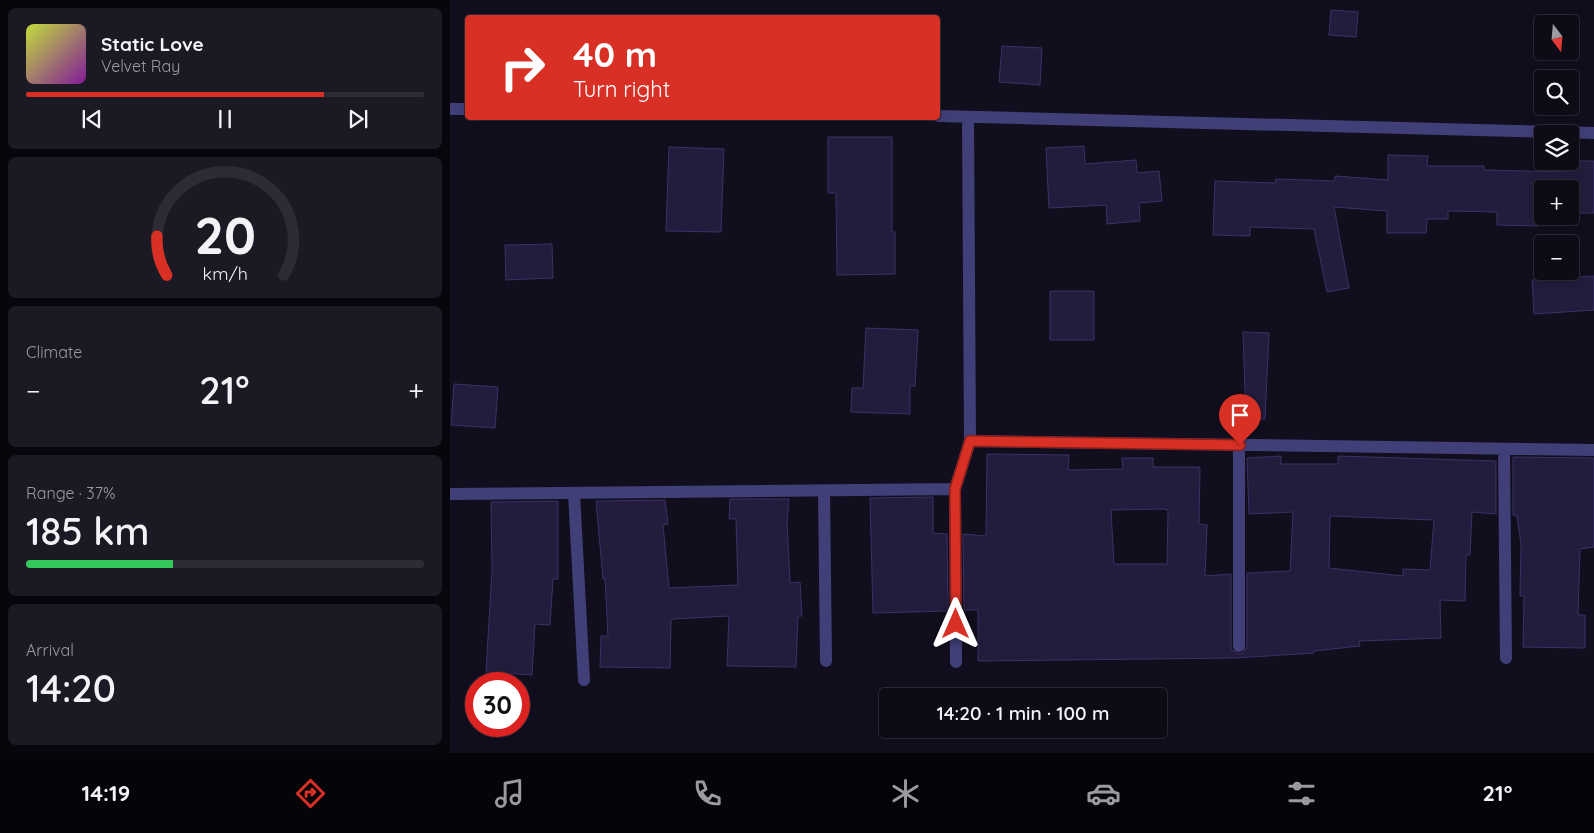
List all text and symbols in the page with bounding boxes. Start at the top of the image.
north arrow [1534,15,1579,60]
map controls [1534,15,1579,280]
text: Static Love [101,32,204,56]
text: 40 m [573,32,657,76]
icon: right [490,35,555,100]
text: Velvet Ray [101,56,180,76]
button: search [1534,70,1579,115]
text: Turn right [573,75,670,103]
icon: previous [78,105,106,133]
icon: pause [211,105,239,133]
icon: next [344,105,372,133]
button: layers [1534,125,1579,170]
button: + [1534,180,1579,225]
text: 20 [194,202,256,267]
button: − [1534,235,1579,280]
text: km/h [202,262,248,284]
text: Climate [26,342,82,362]
text: 21° [199,366,249,414]
text: − [26,373,41,408]
text: + [408,373,424,408]
pin [1219,394,1261,445]
icon: arrive [1226,401,1254,429]
text: Range · 37% [26,483,115,503]
text: 185 km [26,507,149,555]
position arrow [929,597,981,649]
text: Arrival [26,640,74,660]
text: 14:20 [26,664,116,712]
speed limit sign: 30 [465,672,530,737]
text: 14:20 · 1 min · 100 m [937,701,1109,725]
icon: directions [293,776,328,811]
icon: music [492,776,527,811]
icon: phone [690,776,725,811]
icon: climate [888,776,923,811]
icon: car [1086,776,1121,811]
icon: filters [1284,776,1319,811]
text: 14:19 [82,779,130,807]
text: 21° [1483,779,1512,807]

